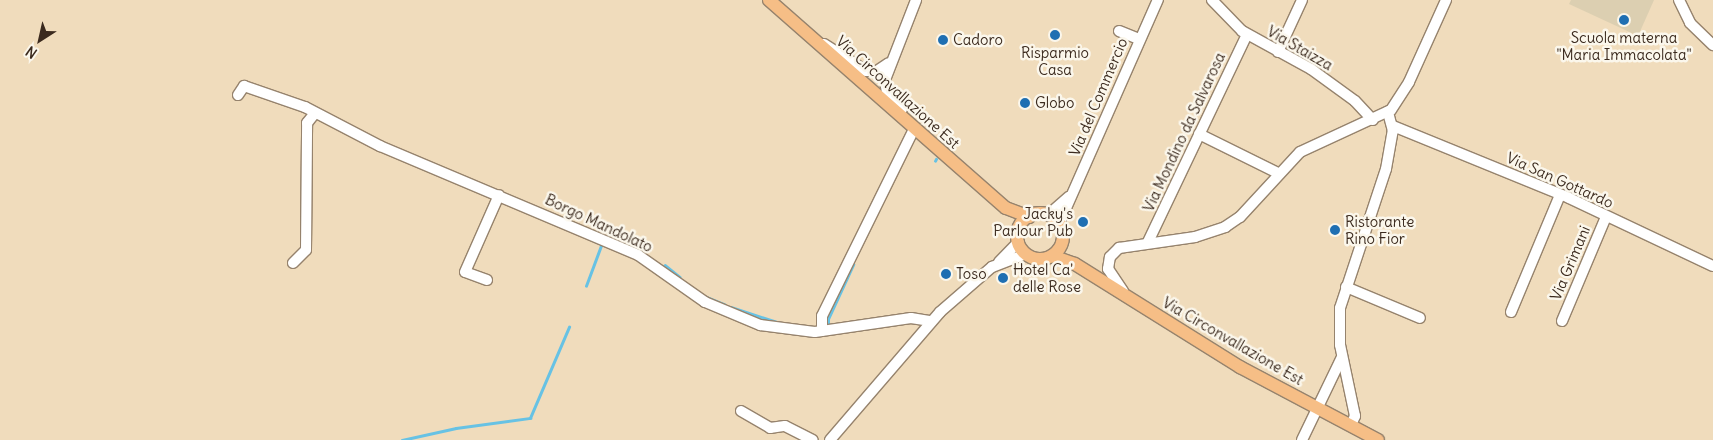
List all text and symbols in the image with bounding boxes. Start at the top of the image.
marker: Scuola materna "Maria Immacolata" [1618,14,1630,26]
north arrow [15,15,65,65]
street label: Via Staizza [1264,22,1336,74]
place label: Scuola materna "Maria Immacolata" [1556,28,1692,63]
marker: Risparmio Casa [1049,29,1061,41]
place label: Cadoro [953,31,1003,49]
street label: Via Circonvallazione Est [833,32,963,152]
marker: Cadoro [937,34,949,46]
street label: Via del Commercio [1065,35,1131,159]
text: N [22,42,41,62]
place label: Risparmio Casa [1021,43,1089,78]
street label: Via Mondino da Salvarosa [1139,49,1229,215]
place label: Globo [1035,94,1074,112]
marker: Globo [1019,97,1031,109]
street label: Via San Gottardo [1504,148,1616,212]
street label: Borgo Mandolato [542,190,656,256]
place label: Jacky's Parlour Pub [993,204,1073,239]
place label: Ristorante Rino Fior [1345,212,1414,247]
marker: Jacky's Parlour Pub [1077,216,1089,228]
street label: Via Grimani [1546,223,1594,303]
marker: Ristorante Rino Fior [1329,224,1341,236]
place label: Hotel Ca' delle Rose [1013,260,1081,295]
place label: Toso [956,265,987,283]
marker: Toso [940,268,952,280]
marker: Hotel Ca' delle Rose [997,272,1009,284]
street label: Via Circonvallazione Est [1159,293,1307,389]

